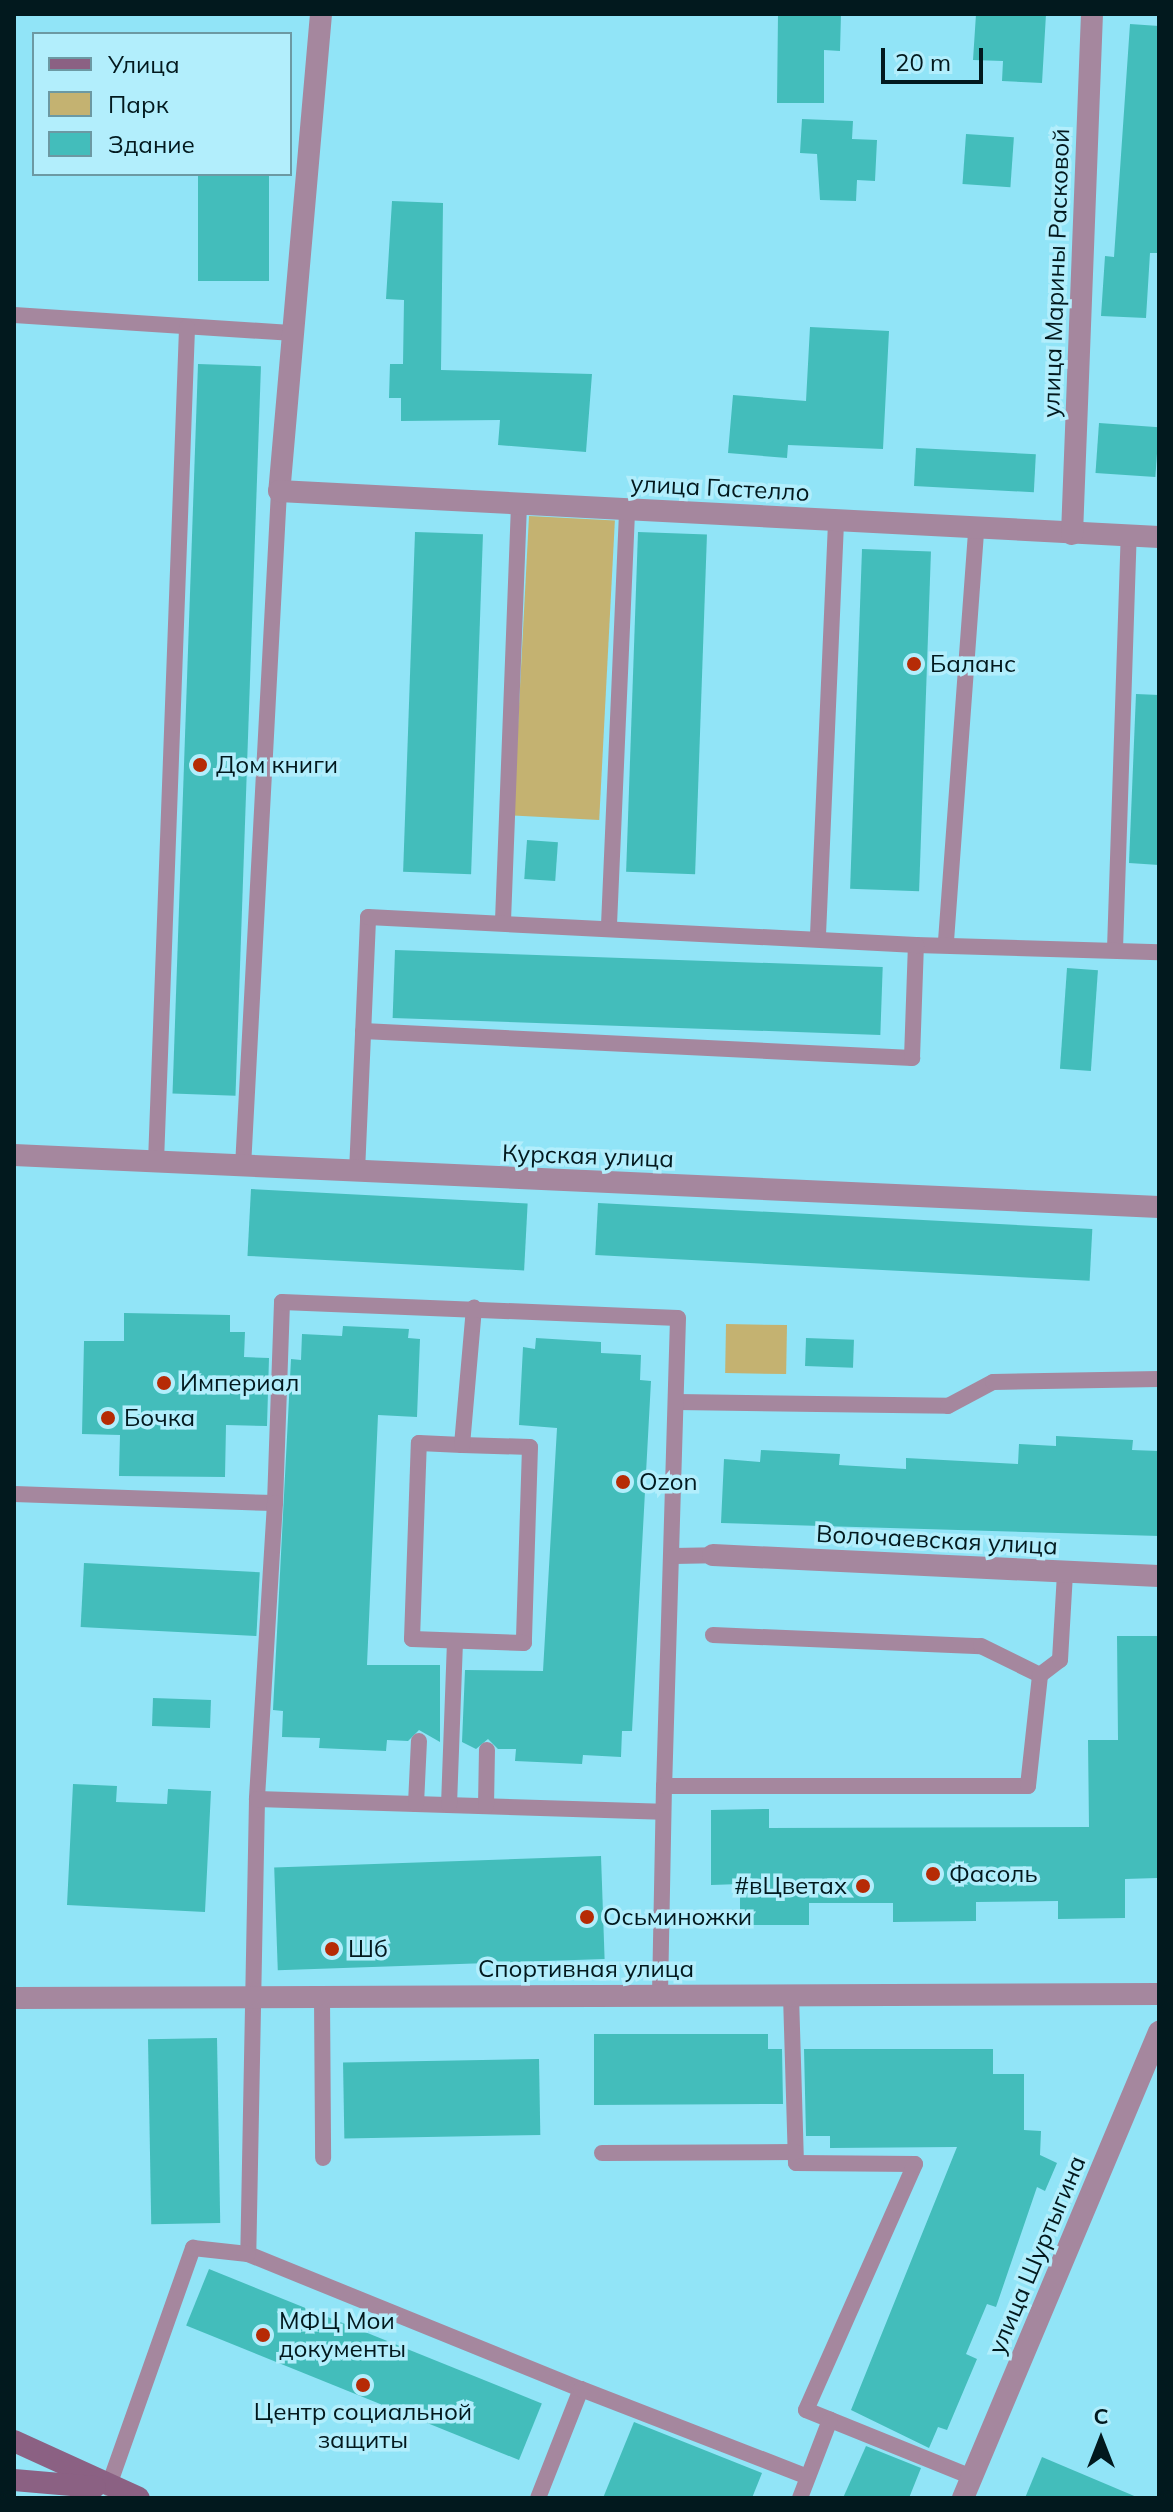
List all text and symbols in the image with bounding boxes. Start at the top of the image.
legend [32,32,292,176]
scale bar [885,32,987,82]
text: 20 m [895,47,951,77]
text: Улица [108,49,180,79]
text: Парк [108,89,169,119]
street label: улица Марины Расковой [1037,128,1075,418]
text: Здание [108,129,195,159]
street label: улица Гастелло [630,469,810,507]
place label: Баланс [930,650,1016,678]
marker: Баланс [905,655,923,673]
place label: Дом книги [216,751,338,779]
marker: Дом книги [191,756,209,774]
street label: Курская улица [502,1139,674,1173]
place label: Империал [180,1369,299,1397]
marker: Империал [155,1374,173,1392]
place label: Бочка [124,1404,195,1432]
marker: Бочка [99,1409,117,1427]
place label: Ozon [639,1468,698,1496]
marker: Ozon [614,1473,632,1491]
street label: Волочаевская улица [815,1519,1059,1561]
place label: Фасоль [949,1860,1038,1888]
marker: Фасоль [924,1865,942,1883]
place label: #вЦветах [735,1872,847,1900]
marker: #вЦветах [854,1877,872,1895]
place label: Осьминожки [603,1903,752,1931]
marker: Осьминожки [578,1908,596,1926]
place label: Шб [348,1935,388,1963]
marker: Шб [323,1940,341,1958]
street label: Спортивная улица [478,1955,694,1983]
street label: улица Шуртыгина [982,2152,1092,2358]
place label: МФЦ Мои документы [279,2307,406,2363]
marker: МФЦ Мои документы [254,2326,272,2344]
marker: Центр социальной защиты [354,2376,372,2394]
place label: Центр социальной защиты [254,2398,472,2454]
north arrow [1061,2400,1141,2480]
text: С [1093,2402,1109,2430]

